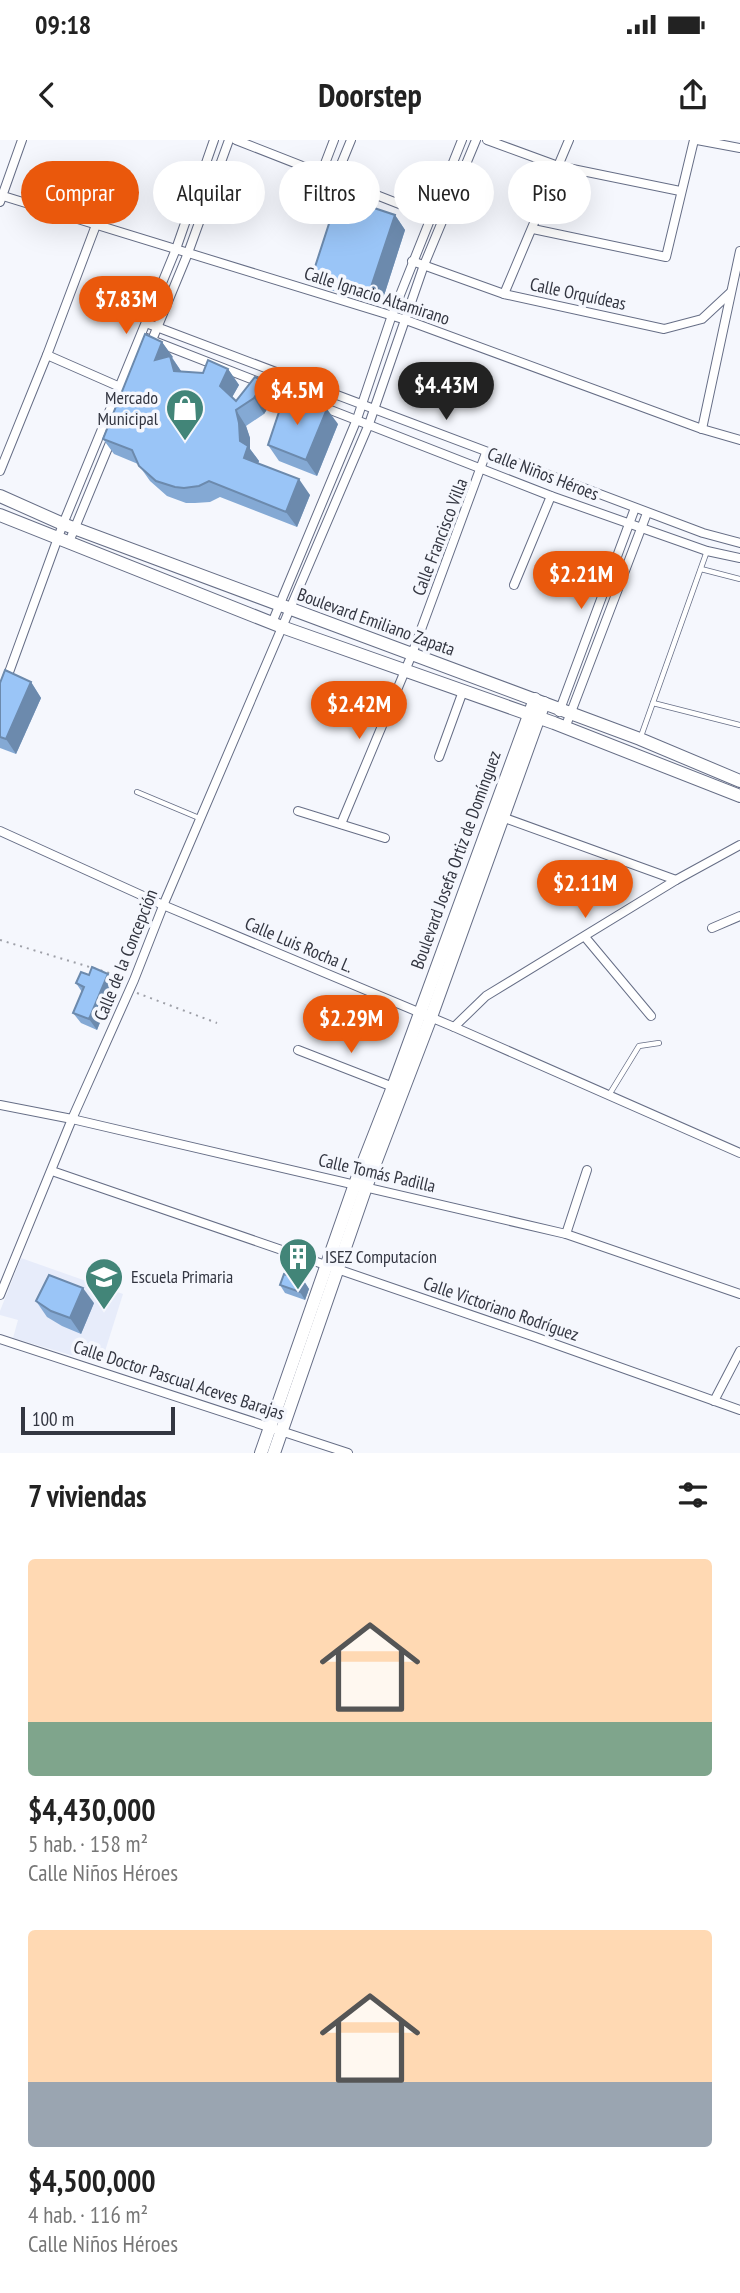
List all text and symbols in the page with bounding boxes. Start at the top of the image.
text: 09:18 [35,8,91,41]
text: Doorstep [318,74,422,116]
icon: back [28,76,66,114]
icon: share [674,76,712,114]
chip: Comprar [21,161,139,224]
chip: Alquilar [153,161,265,224]
chip: Filtros [279,161,380,224]
chip: Nuevo [394,161,494,224]
chip: Piso [508,161,591,224]
street label: Calle Ignacio Altamirano [301,261,453,330]
street label: Calle Orquídeas [528,272,628,315]
pin: $7.83M [69,276,183,336]
text: $7.83M [95,284,157,313]
pin: $4.43M [389,362,503,422]
pin: $4.5M [248,368,346,427]
text: $4.43M [414,370,478,399]
text: $4.5M [270,375,324,404]
place label: Mercado Municipal [97,386,159,430]
shop icon: Mercado Municipal [164,387,206,442]
street label: Calle Niños Héroes [484,442,602,505]
street label: Calle Francisco Villa [407,475,472,599]
pin: $2.21M [524,552,638,611]
text: $2.21M [549,559,613,588]
street label: Boulevard Emiliano Zapata [294,582,458,661]
pin: $2.42M [302,682,416,741]
text: $2.42M [327,689,391,718]
street label: Boulevard Josefa Ortiz de Domínguez [405,748,506,972]
pin: $2.11M [528,860,642,920]
text: $2.11M [553,868,617,897]
street label: Calle de la Concepción [89,886,162,1024]
street label: Calle Luis Rocha L. [242,911,357,978]
pin: $2.29M [294,996,408,1055]
text: $2.29M [319,1003,383,1032]
street label: Calle Tomás Padilla [316,1148,438,1197]
building icon: ISEZ Computacíon [277,1236,319,1291]
place label: ISEZ Computacíon [325,1245,437,1268]
school or university icon: Escuela Primaria [83,1256,125,1311]
place label: Escuela Primaria [131,1265,233,1288]
street label: Calle Victoriano Rodríguez [420,1271,582,1346]
street label: Calle Doctor Pascual Aceves Barajas [71,1335,288,1425]
scale bar [21,1404,175,1436]
text: 100 m [32,1407,74,1431]
text: 7 viviendas [28,1476,147,1515]
icon: filters [674,1476,712,1514]
icon: home [307,1604,433,1730]
text: $4,430,000 [28,1790,156,1829]
text: 5 hab. · 158 m² [28,1829,148,1858]
text: Calle Niños Héroes [28,1858,178,1887]
icon: home [307,1975,433,2101]
text: $4,500,000 [28,2161,156,2200]
text: 4 hab. · 116 m² [28,2200,148,2229]
text: Calle Niños Héroes [28,2229,178,2258]

